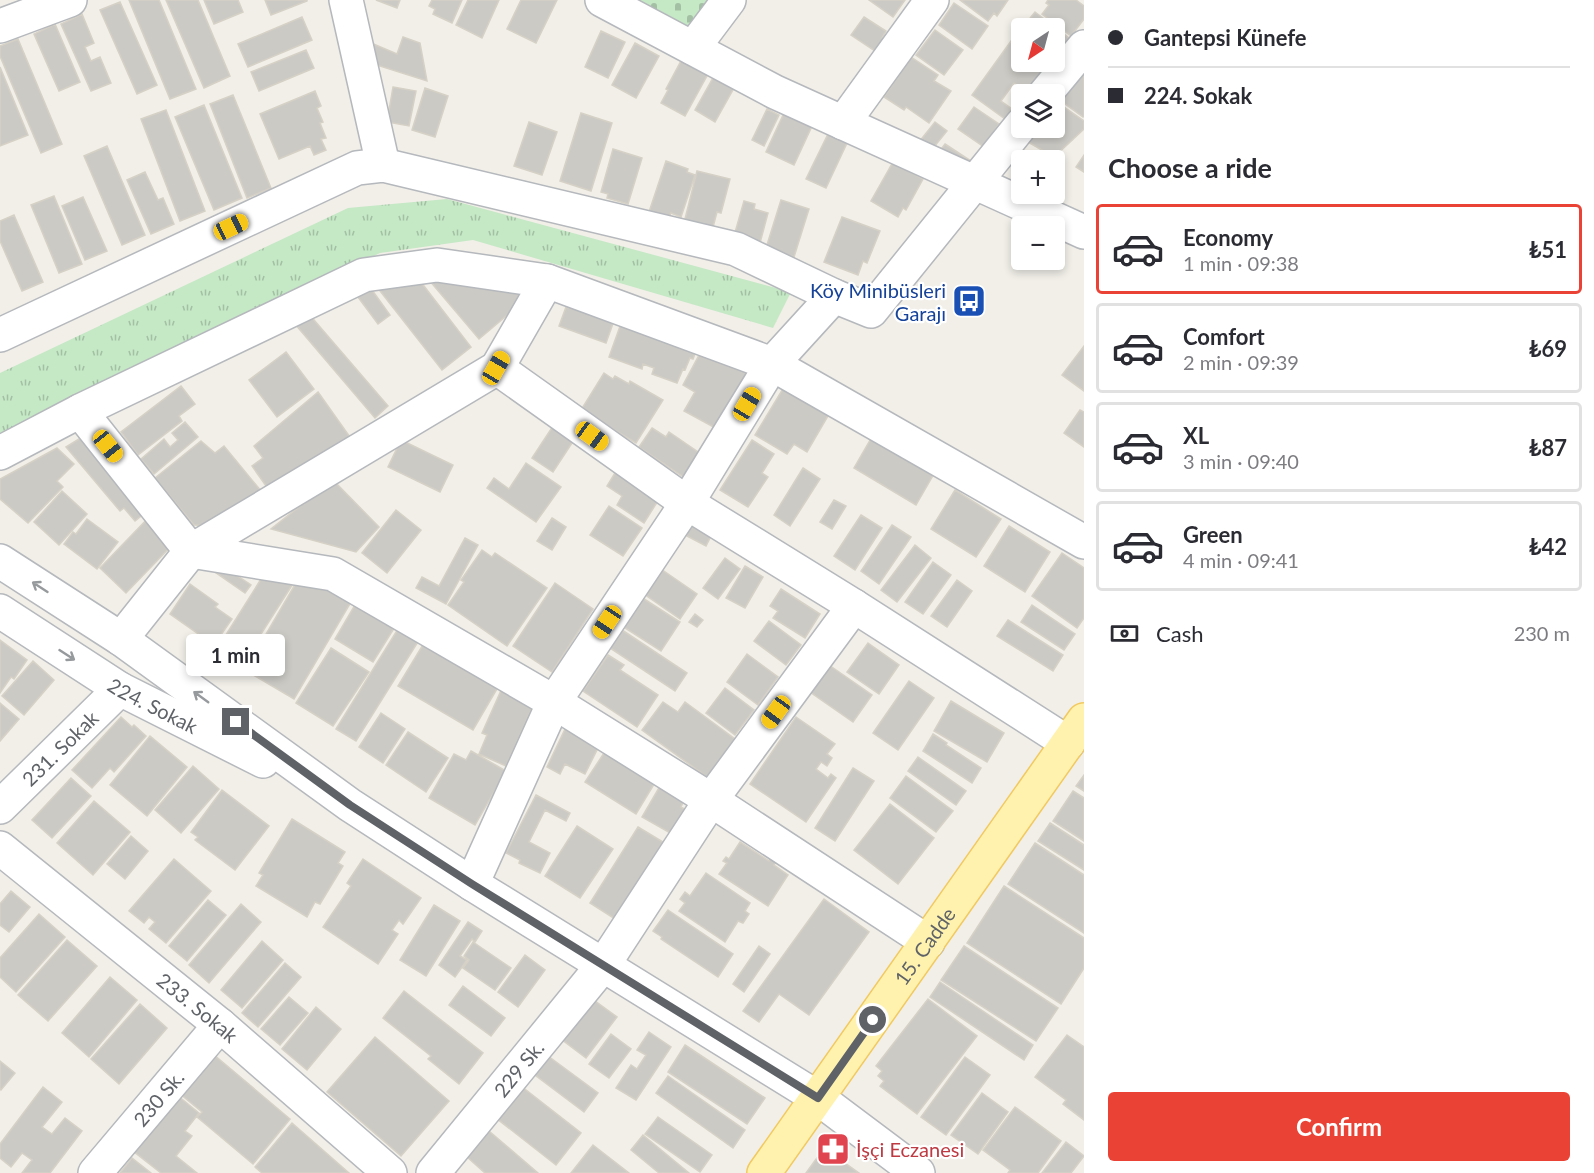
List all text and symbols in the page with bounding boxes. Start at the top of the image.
north arrow [1011,18,1065,72]
map controls [1011,18,1065,270]
text: Gantepsi Künefe [1144,24,1307,51]
text: 224. Sokak [1144,82,1252,109]
button: layers [1011,84,1065,138]
button: + [1011,150,1065,204]
text: Choose a ride [1108,151,1272,184]
car [211,211,251,243]
button: − [1011,216,1065,270]
icon: car [1111,222,1165,276]
text: Economy [1183,224,1273,251]
text: ₺51 [1529,236,1567,263]
text: 1 min · 09:38 [1183,251,1299,275]
place label: Köy Minibüsleri Garajı [810,278,946,325]
bus stop icon: Köy Minibüsleri Garajı [951,283,987,319]
icon: car [1111,321,1165,375]
text: Comfort [1183,323,1265,350]
text: ₺69 [1529,335,1567,362]
car [479,348,513,388]
text: 2 min · 09:39 [1183,350,1299,374]
car [730,384,764,424]
car [572,418,612,454]
icon: car [1111,420,1165,474]
text: XL [1183,422,1209,449]
car [90,426,126,466]
text: ₺87 [1529,434,1567,461]
text: 3 min · 09:40 [1183,449,1299,473]
icon: car [1111,519,1165,573]
text: Green [1183,521,1243,548]
text: ₺42 [1529,533,1567,560]
text: 4 min · 09:41 [1183,548,1299,572]
one-way arrow [32,580,49,592]
car [589,602,625,642]
icon: cash [1108,617,1141,650]
text: Cash [1156,620,1203,647]
text: 230 m [1514,621,1570,645]
callout: 1 min [186,635,286,677]
text: 1 min [211,643,260,667]
one-way arrow [58,648,75,661]
street label: 224. Sokak [104,673,202,739]
one-way arrow [193,691,209,703]
car [758,692,794,732]
street label: 231. Sokak [17,705,104,791]
route end [222,708,249,735]
street label: 15. Cadde [889,903,960,989]
street label: 233. Sokak [153,967,244,1048]
route start [859,1006,886,1033]
street label: 229 Sk. [488,1036,549,1101]
street label: 230 Sk. [128,1065,189,1131]
button: Confirm [1108,1092,1570,1161]
pharmacy icon: İşçi Eczanesi [815,1131,851,1167]
place label: İşçi Eczanesi [856,1137,964,1161]

